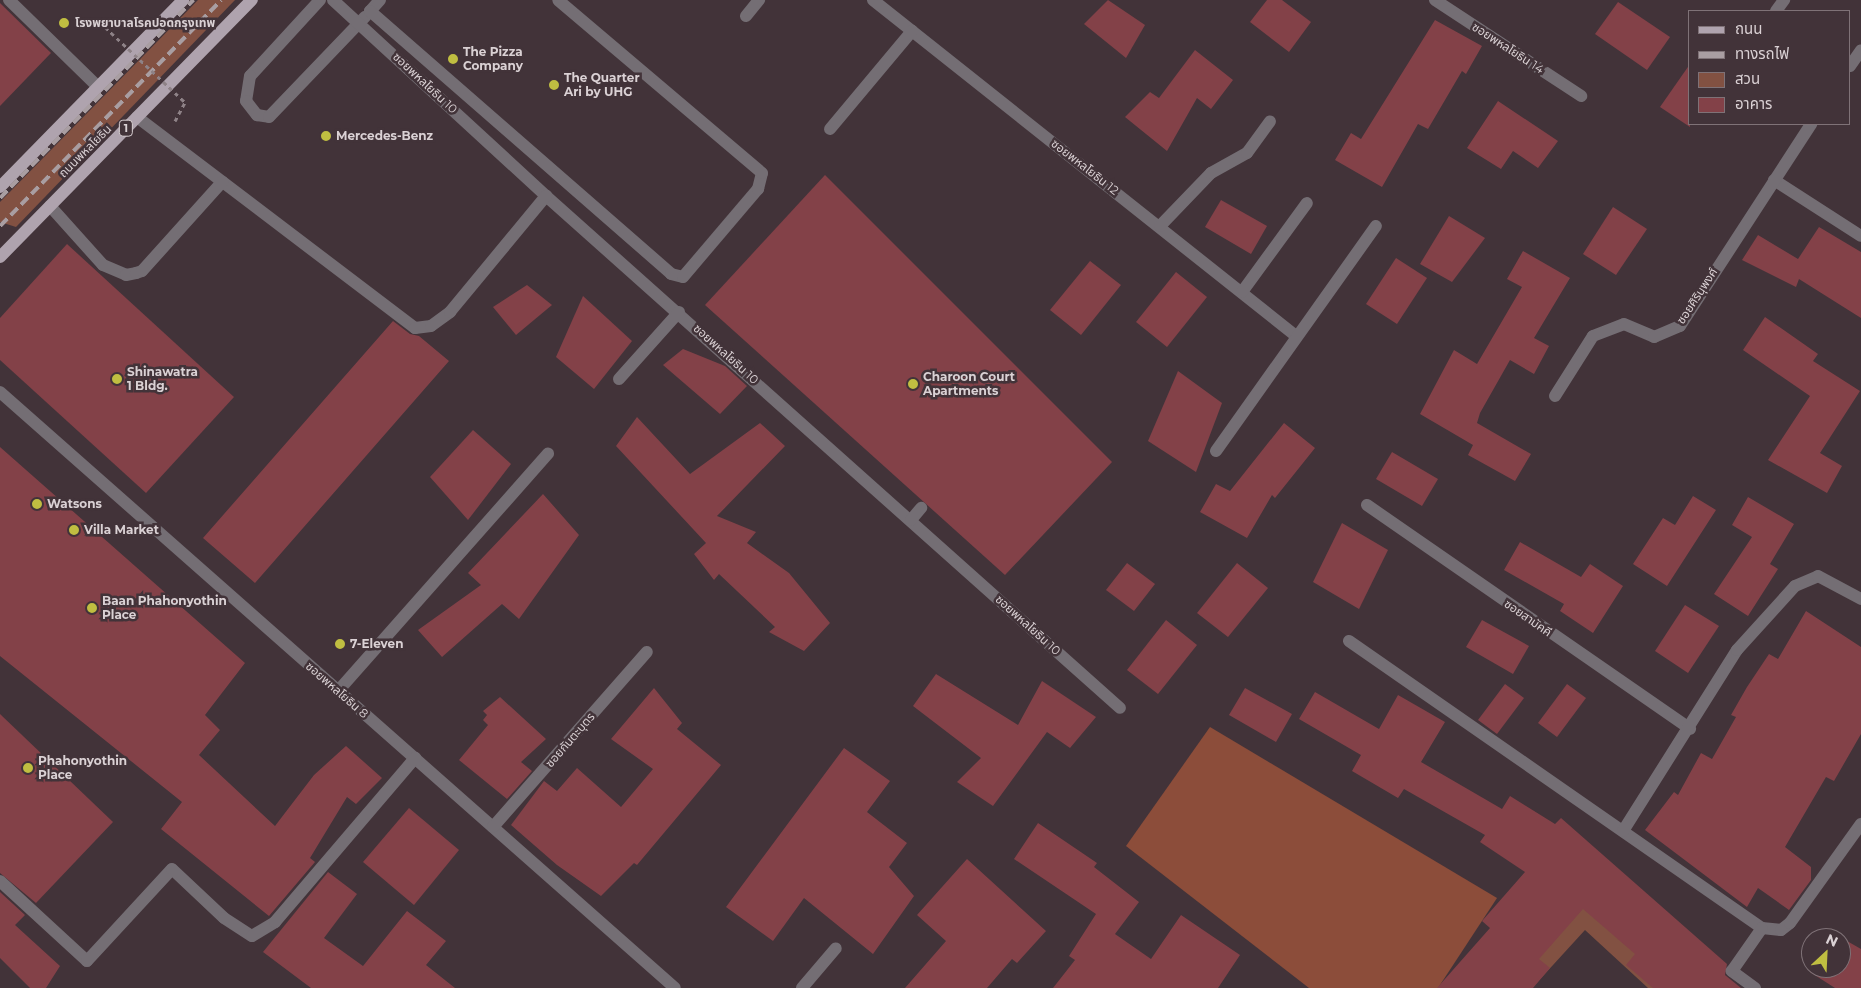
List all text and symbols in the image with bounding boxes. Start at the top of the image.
legend [1688,10,1851,125]
marker: โรงพยาบาลโรคปอดกรุงเทพ [57,16,71,30]
place label: โรงพยาบาลโรคปอดกรุงเทพ [75,16,215,30]
street label: ซอยพหลโยธิน 14 [1469,19,1547,77]
text: ถนน [1735,19,1762,38]
text: ทางรถไฟ [1735,44,1789,63]
place label: The Pizza Company [463,45,523,73]
street label: ซอยพหลโยธิน 10 [390,50,460,116]
marker: The Pizza Company [447,53,459,65]
text: สวน [1735,69,1760,88]
place label: The Quarter Ari by UHG [564,71,640,99]
marker: The Quarter Ari by UHG [548,79,560,91]
text: อาคาร [1735,94,1772,113]
road number: 1 [118,120,134,136]
street label: ถนนพหลโยธิน [56,122,114,180]
place label: Mercedes-Benz [336,129,433,143]
marker: Mercedes-Benz [320,130,332,142]
street label: ซอยพหลโยธิน 12 [1048,136,1122,198]
street label: ซอยศิรินุพงศ์ [1674,265,1720,327]
street label: ซอยพหลโยธิน 10 [690,321,762,387]
place label: Shinawatra 1 Bldg. [127,365,198,393]
place label: Charoon Court Apartments [923,370,1015,398]
marker: Shinawatra 1 Bldg. [111,373,123,385]
marker: Charoon Court Apartments [907,378,919,390]
place label: Watsons [47,497,102,511]
marker: Watsons [31,498,43,510]
place label: Villa Market [84,523,159,537]
marker: Villa Market [68,524,80,536]
street label: ซอยพหลโยธิน 10 [992,592,1064,658]
place label: Baan Phahonyothin Place [102,594,227,622]
street label: ซอยสามัคคี [1502,596,1554,640]
marker: Baan Phahonyothin Place [86,602,98,614]
place label: 7-Eleven [350,637,403,651]
marker: 7-Eleven [334,638,346,650]
street label: ซอยพหลโยธิน 8 [303,659,371,721]
street label: ซอยกันตะบุตร [542,710,598,770]
place label: Phahonyothin Place [38,754,127,782]
marker: Phahonyothin Place [22,762,34,774]
north arrow [1801,928,1851,978]
text: N [1823,930,1841,951]

